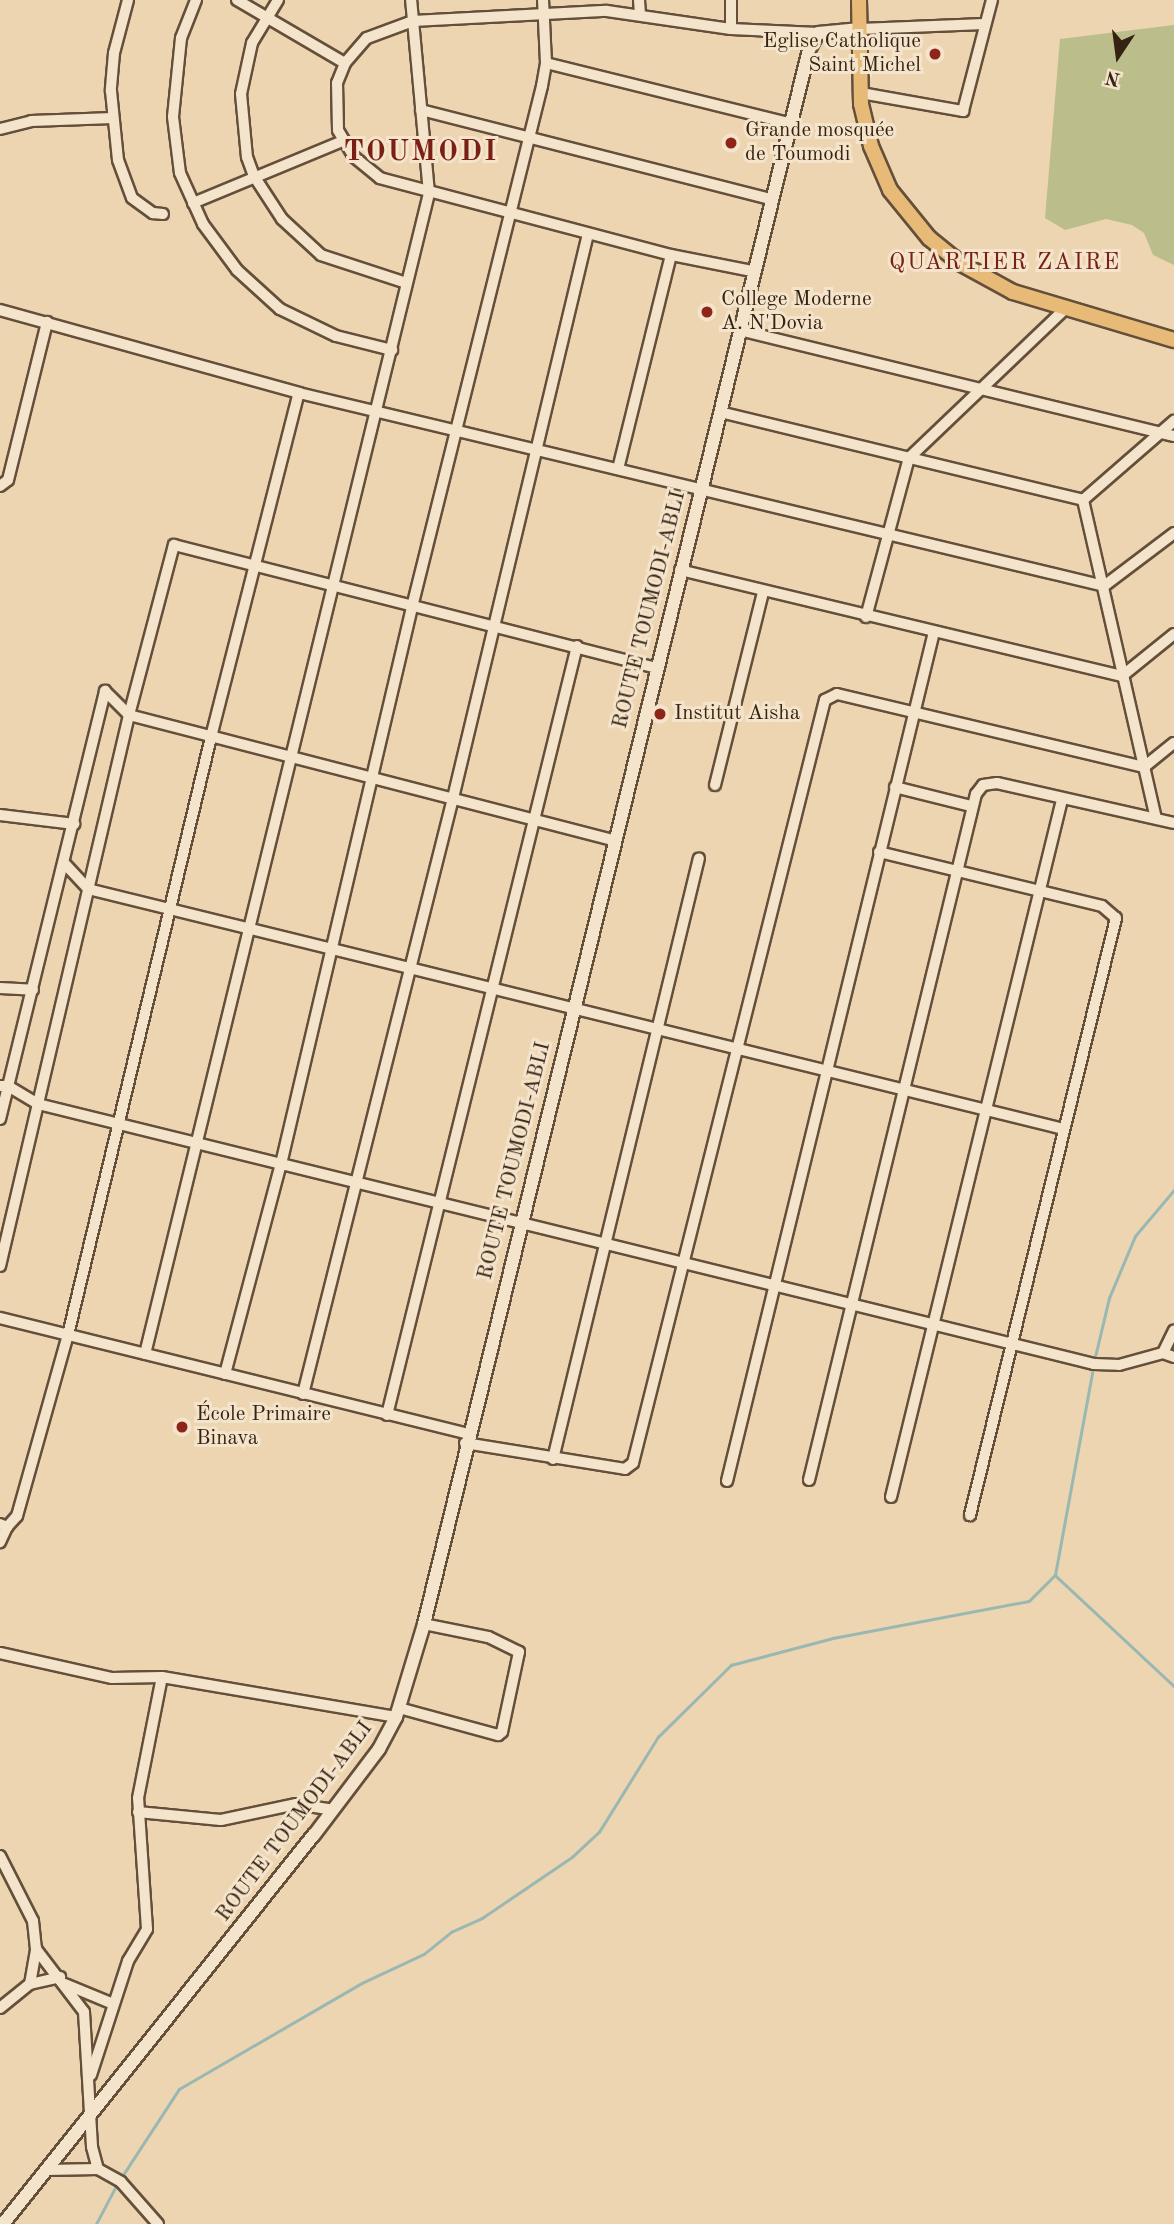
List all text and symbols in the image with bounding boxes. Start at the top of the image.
north arrow [1083,21,1153,91]
place label: Eglise Catholique Saint Michel [763,29,921,79]
marker: Eglise Catholique Saint Michel [927,46,943,62]
text: N [1104,66,1122,88]
place label: Grande mosquée de Toumodi [745,118,894,168]
marker: Grande mosquée de Toumodi [723,135,739,151]
district label: TOUMODI [345,136,497,170]
district label: QUARTIER ZAIRE [891,249,1119,277]
place label: College Moderne A. N'Dovia [721,287,872,337]
marker: College Moderne A. N'Dovia [699,304,715,320]
street label: ROUTE TOUMODI-ABLI [608,489,692,731]
place label: Institut Aisha [674,701,800,727]
marker: Institut Aisha [652,706,668,722]
street label: ROUTE TOUMODI-ABLI [473,1040,557,1282]
place label: École Primaire Binava [196,1402,331,1452]
marker: École Primaire Binava [174,1419,190,1435]
street label: ROUTE TOUMODI-ABLI [212,1717,378,1927]

